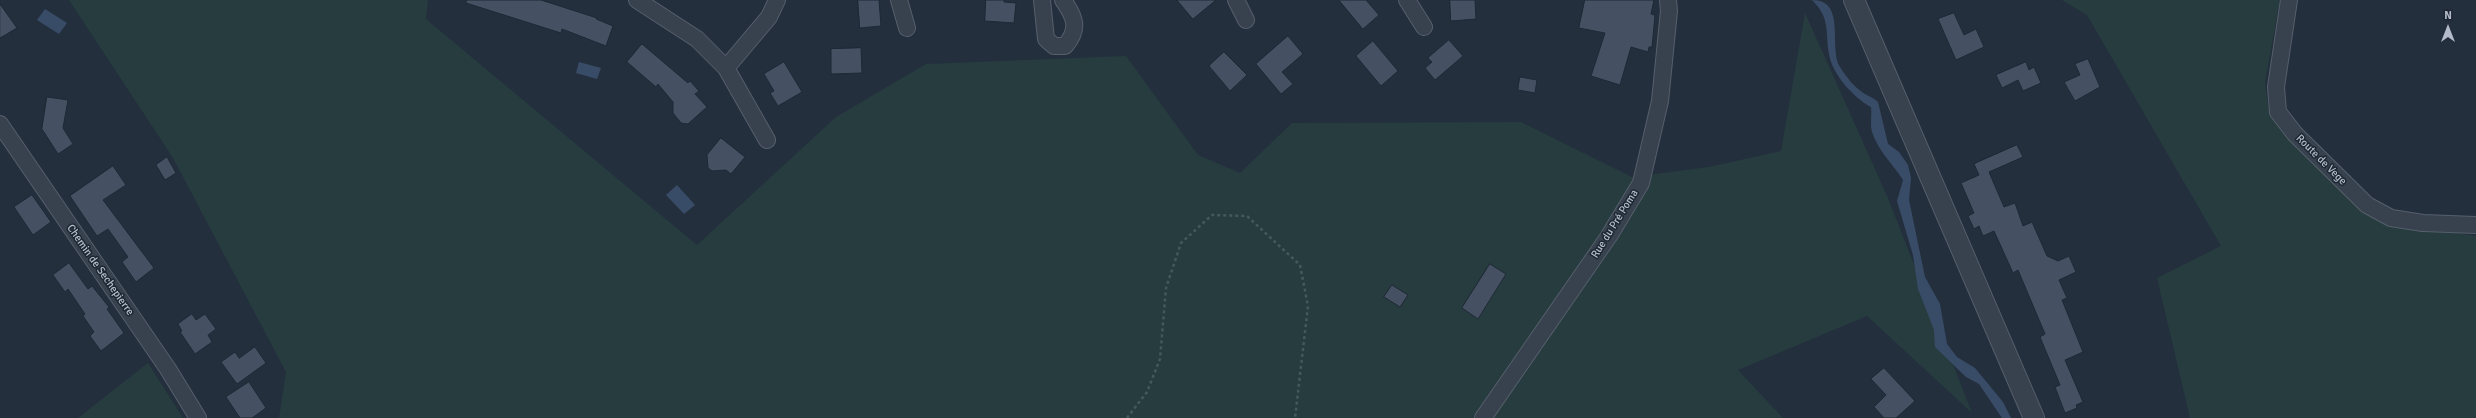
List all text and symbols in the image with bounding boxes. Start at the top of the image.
north arrow [2428,8,2468,48]
text: N [2444,9,2452,22]
street label: Route de Vege [2293,132,2349,188]
street label: Rue du Pré Poma [1589,187,1641,261]
street label: Chemin de Sechepierre [64,222,136,318]

